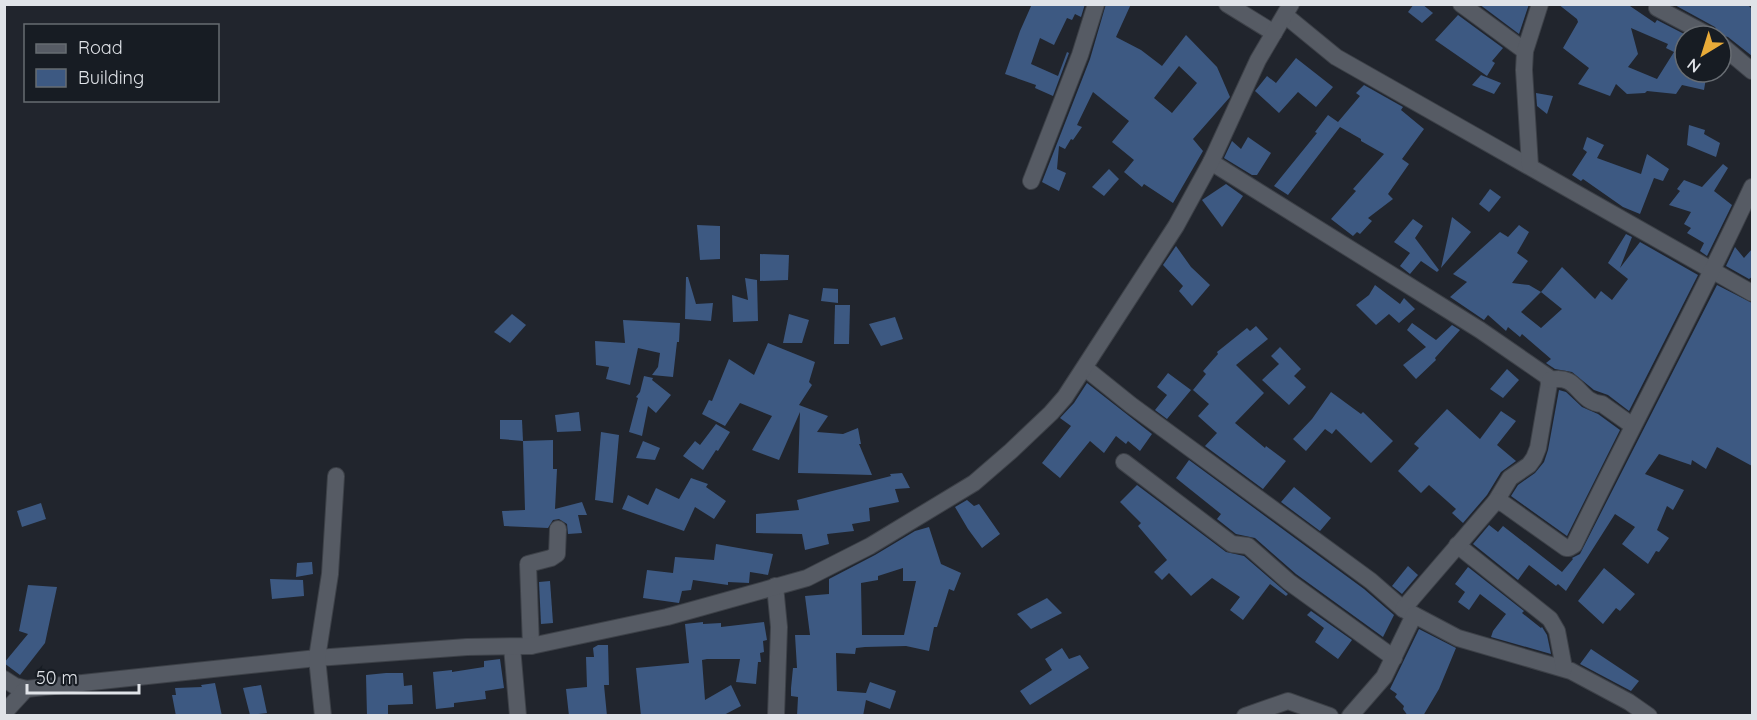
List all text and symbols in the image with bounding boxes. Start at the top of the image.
legend [24,24,219,102]
north arrow [1673,24,1733,84]
text: Road [78,36,123,59]
text: N [1683,54,1705,77]
text: Building [78,66,144,89]
scale bar [27,657,140,695]
text: 50 m [36,666,78,689]

